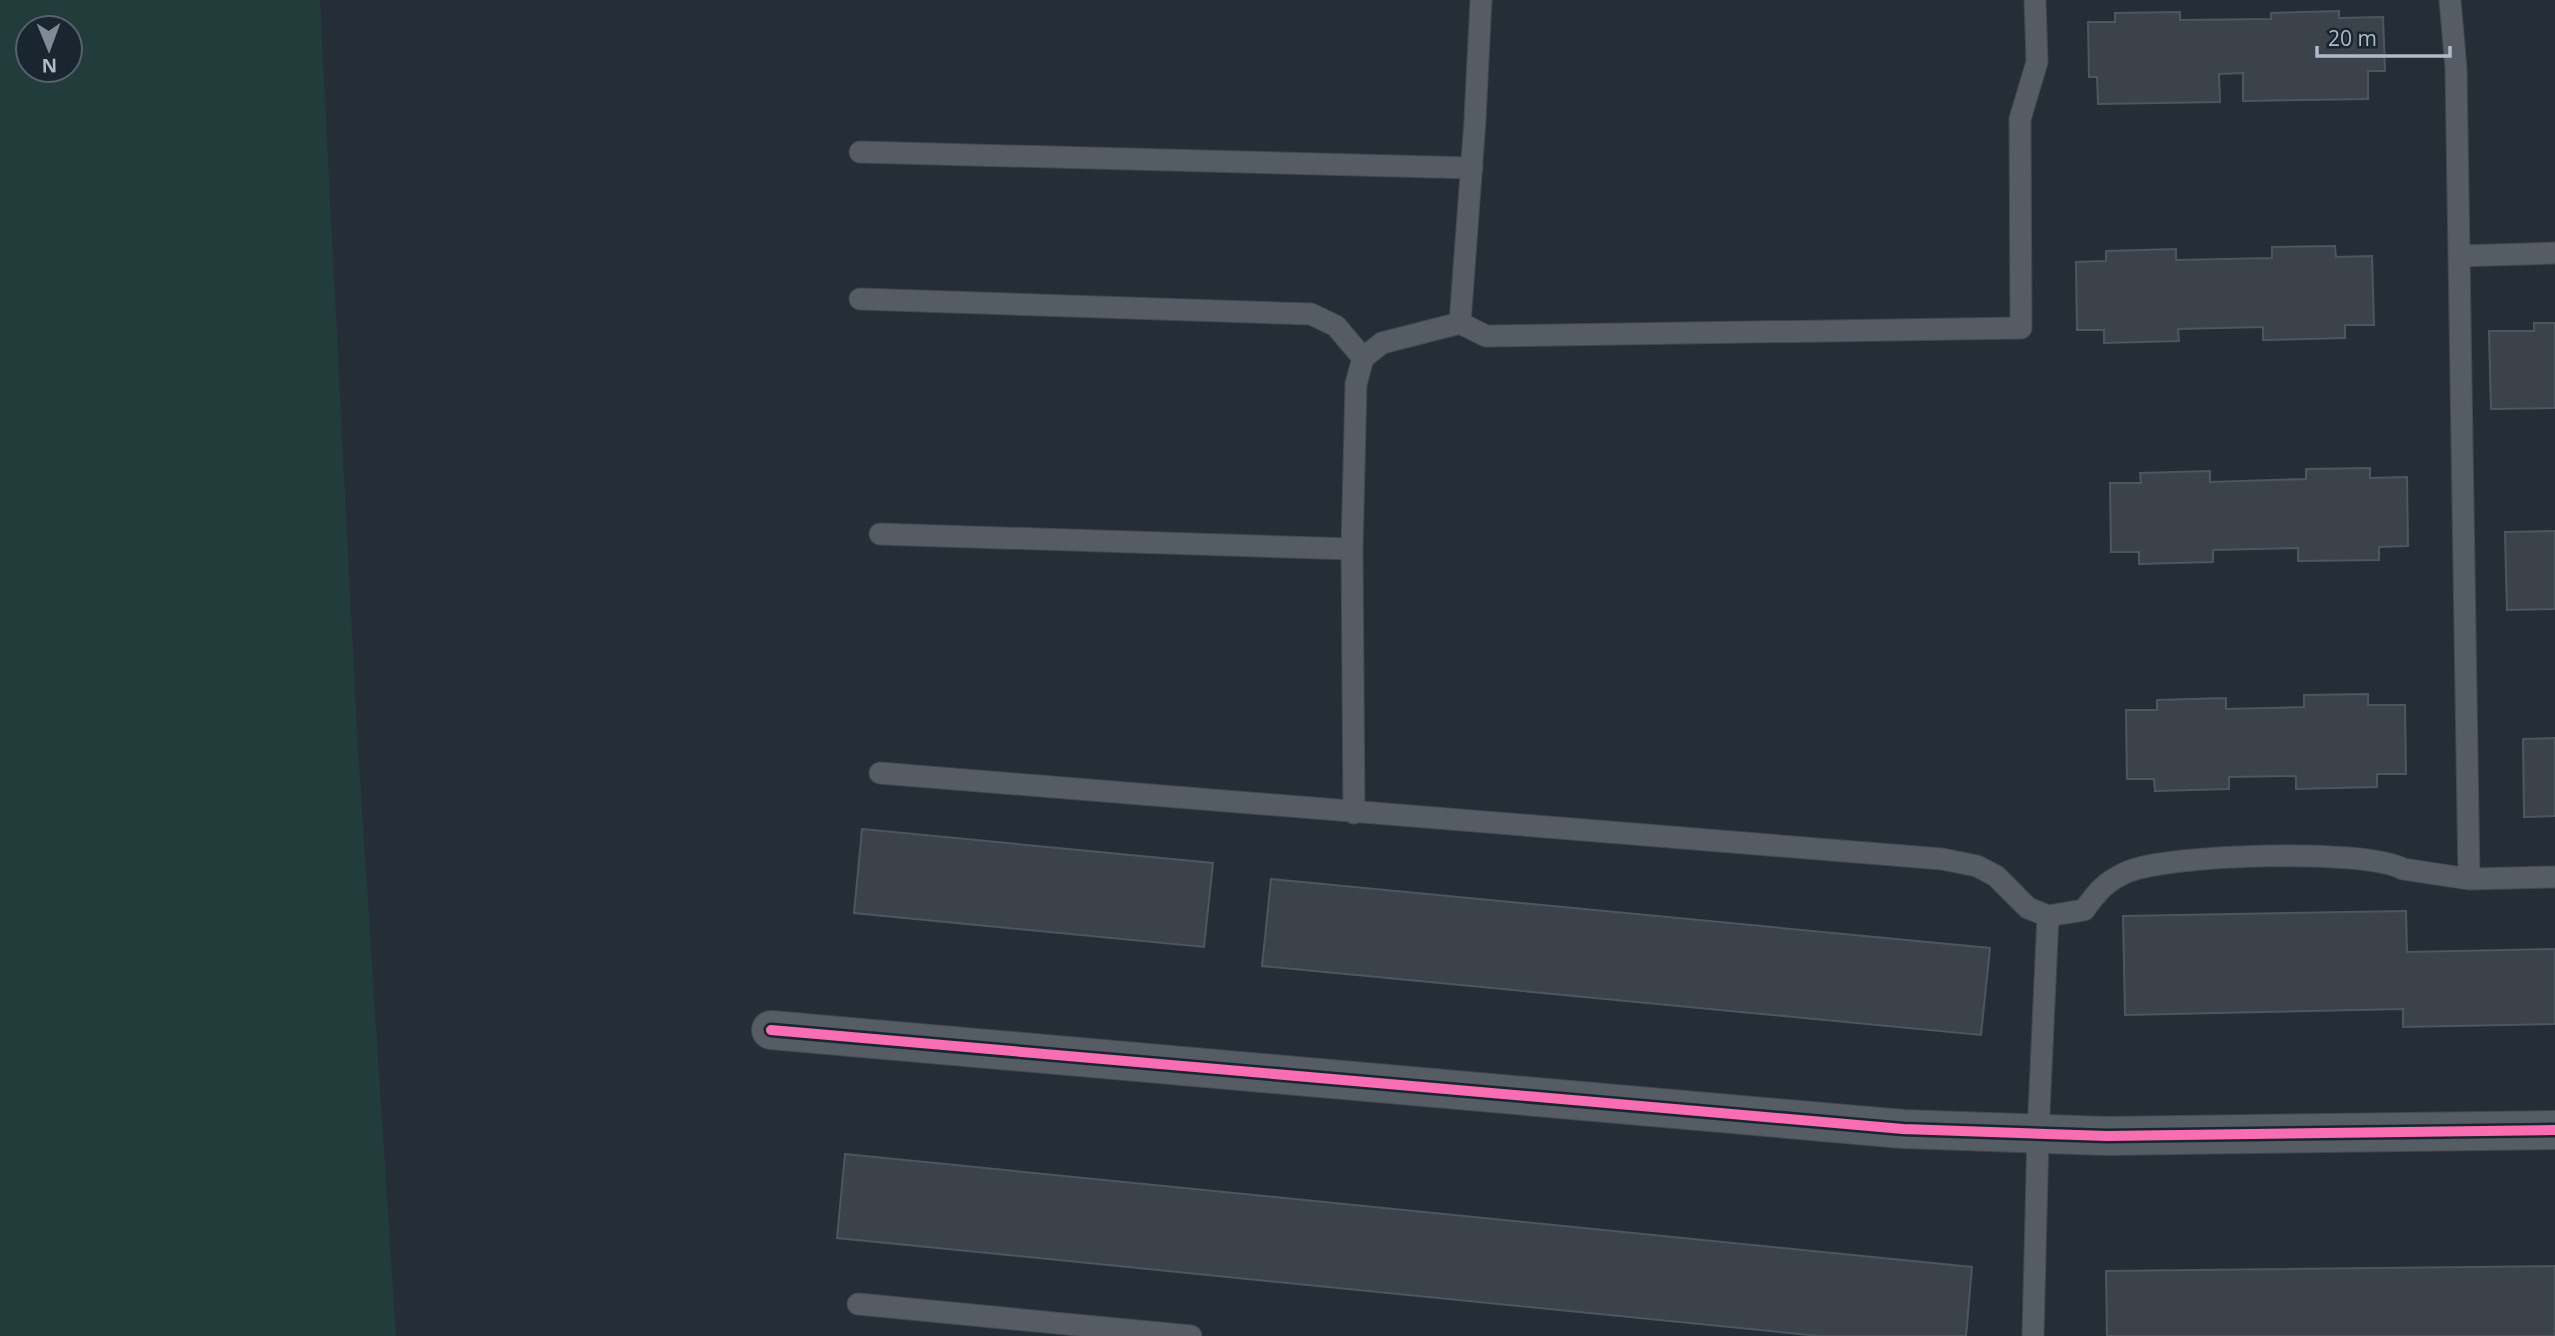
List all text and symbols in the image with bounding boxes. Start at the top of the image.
north arrow [14,14,84,84]
scale bar [2317,14,2450,58]
text: 20 m [2328,24,2377,52]
text: N [41,53,57,79]

